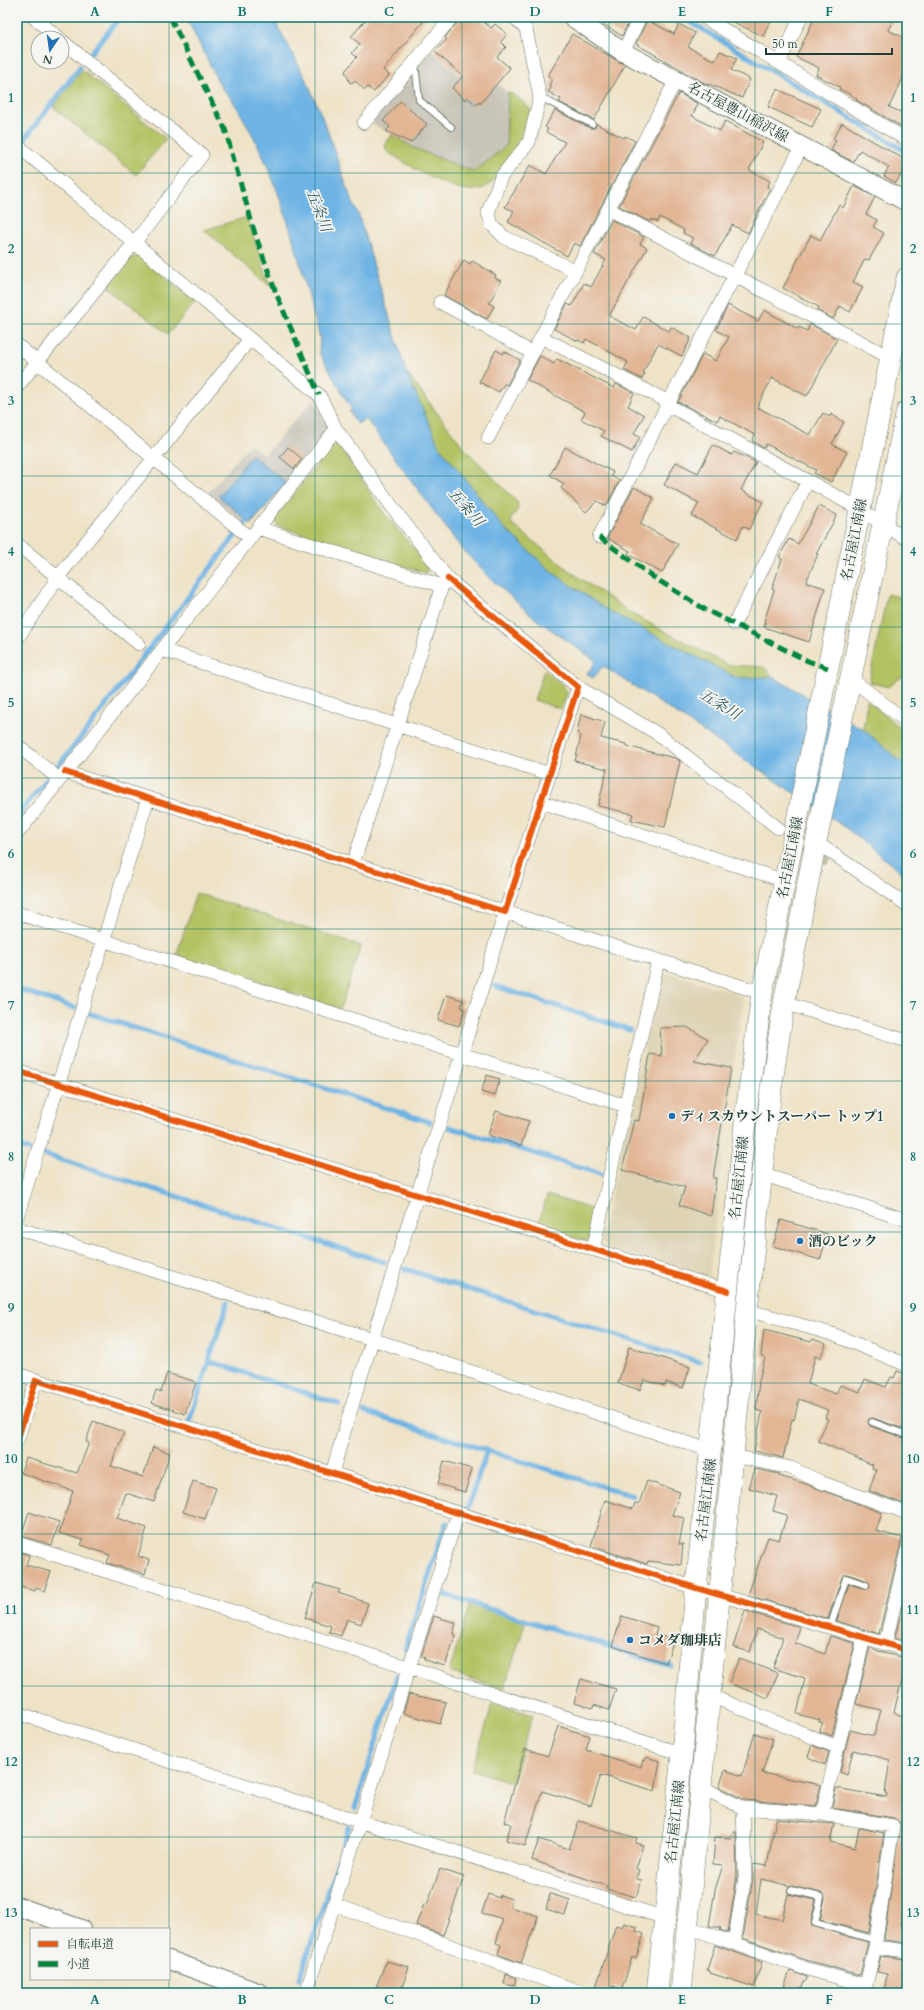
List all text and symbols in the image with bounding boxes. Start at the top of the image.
text: A [90,3,100,21]
text: B [237,3,247,21]
text: C [384,3,394,21]
text: D [529,3,541,21]
text: E [678,3,686,21]
text: F [825,3,833,21]
north arrow [30,30,70,70]
scale bar [766,30,892,56]
text: 50 m [772,36,799,52]
text: N [41,51,54,68]
street label: 名古屋豊山稲沢線 [684,77,792,147]
text: 1 [8,89,14,107]
text: 1 [910,89,916,107]
water label: 五条川 [302,185,337,236]
text: 2 [8,240,15,258]
text: 2 [910,240,917,258]
text: 3 [8,392,15,410]
text: 3 [910,392,917,410]
water label: 五条川 [444,483,490,532]
street label: 名古屋江南線 [837,497,871,583]
text: 4 [8,543,15,561]
text: 4 [910,543,917,561]
water label: 五条川 [696,684,746,725]
text: 5 [8,694,14,712]
text: 5 [910,694,916,712]
street label: 名古屋江南線 [773,815,807,901]
text: 6 [8,845,15,863]
text: 6 [910,845,917,863]
text: 7 [8,997,15,1015]
text: 7 [910,997,917,1015]
place label: ディスカウントスーパー トップ1 [680,1107,884,1126]
marker: ディスカウントスーパー トップ1 [667,1111,677,1121]
street label: 名古屋江南線 [725,1135,753,1221]
text: 8 [8,1148,14,1166]
text: 8 [910,1148,916,1166]
place label: 酒のビック [808,1232,877,1251]
marker: 酒のビック [795,1236,805,1246]
text: 9 [8,1299,15,1317]
text: 9 [910,1299,917,1317]
text: 10 [4,1450,18,1468]
text: 10 [906,1450,920,1468]
street label: 名古屋江南線 [691,1457,721,1543]
text: 11 [4,1601,18,1619]
text: 11 [906,1601,920,1619]
place label: コメダ珈琲店 [638,1631,722,1650]
marker: コメダ珈琲店 [625,1635,635,1645]
text: 12 [4,1753,18,1771]
text: 12 [906,1753,920,1771]
street label: 名古屋江南線 [661,1779,689,1865]
text: 13 [4,1904,18,1922]
text: 13 [906,1904,920,1922]
legend [30,1928,170,1980]
text: 自転車道 [66,1936,114,1952]
text: 小道 [66,1956,90,1972]
text: A [90,1991,100,2009]
text: B [237,1991,247,2009]
text: C [384,1991,394,2009]
text: D [529,1991,541,2009]
text: E [678,1991,686,2009]
text: F [825,1991,833,2009]

